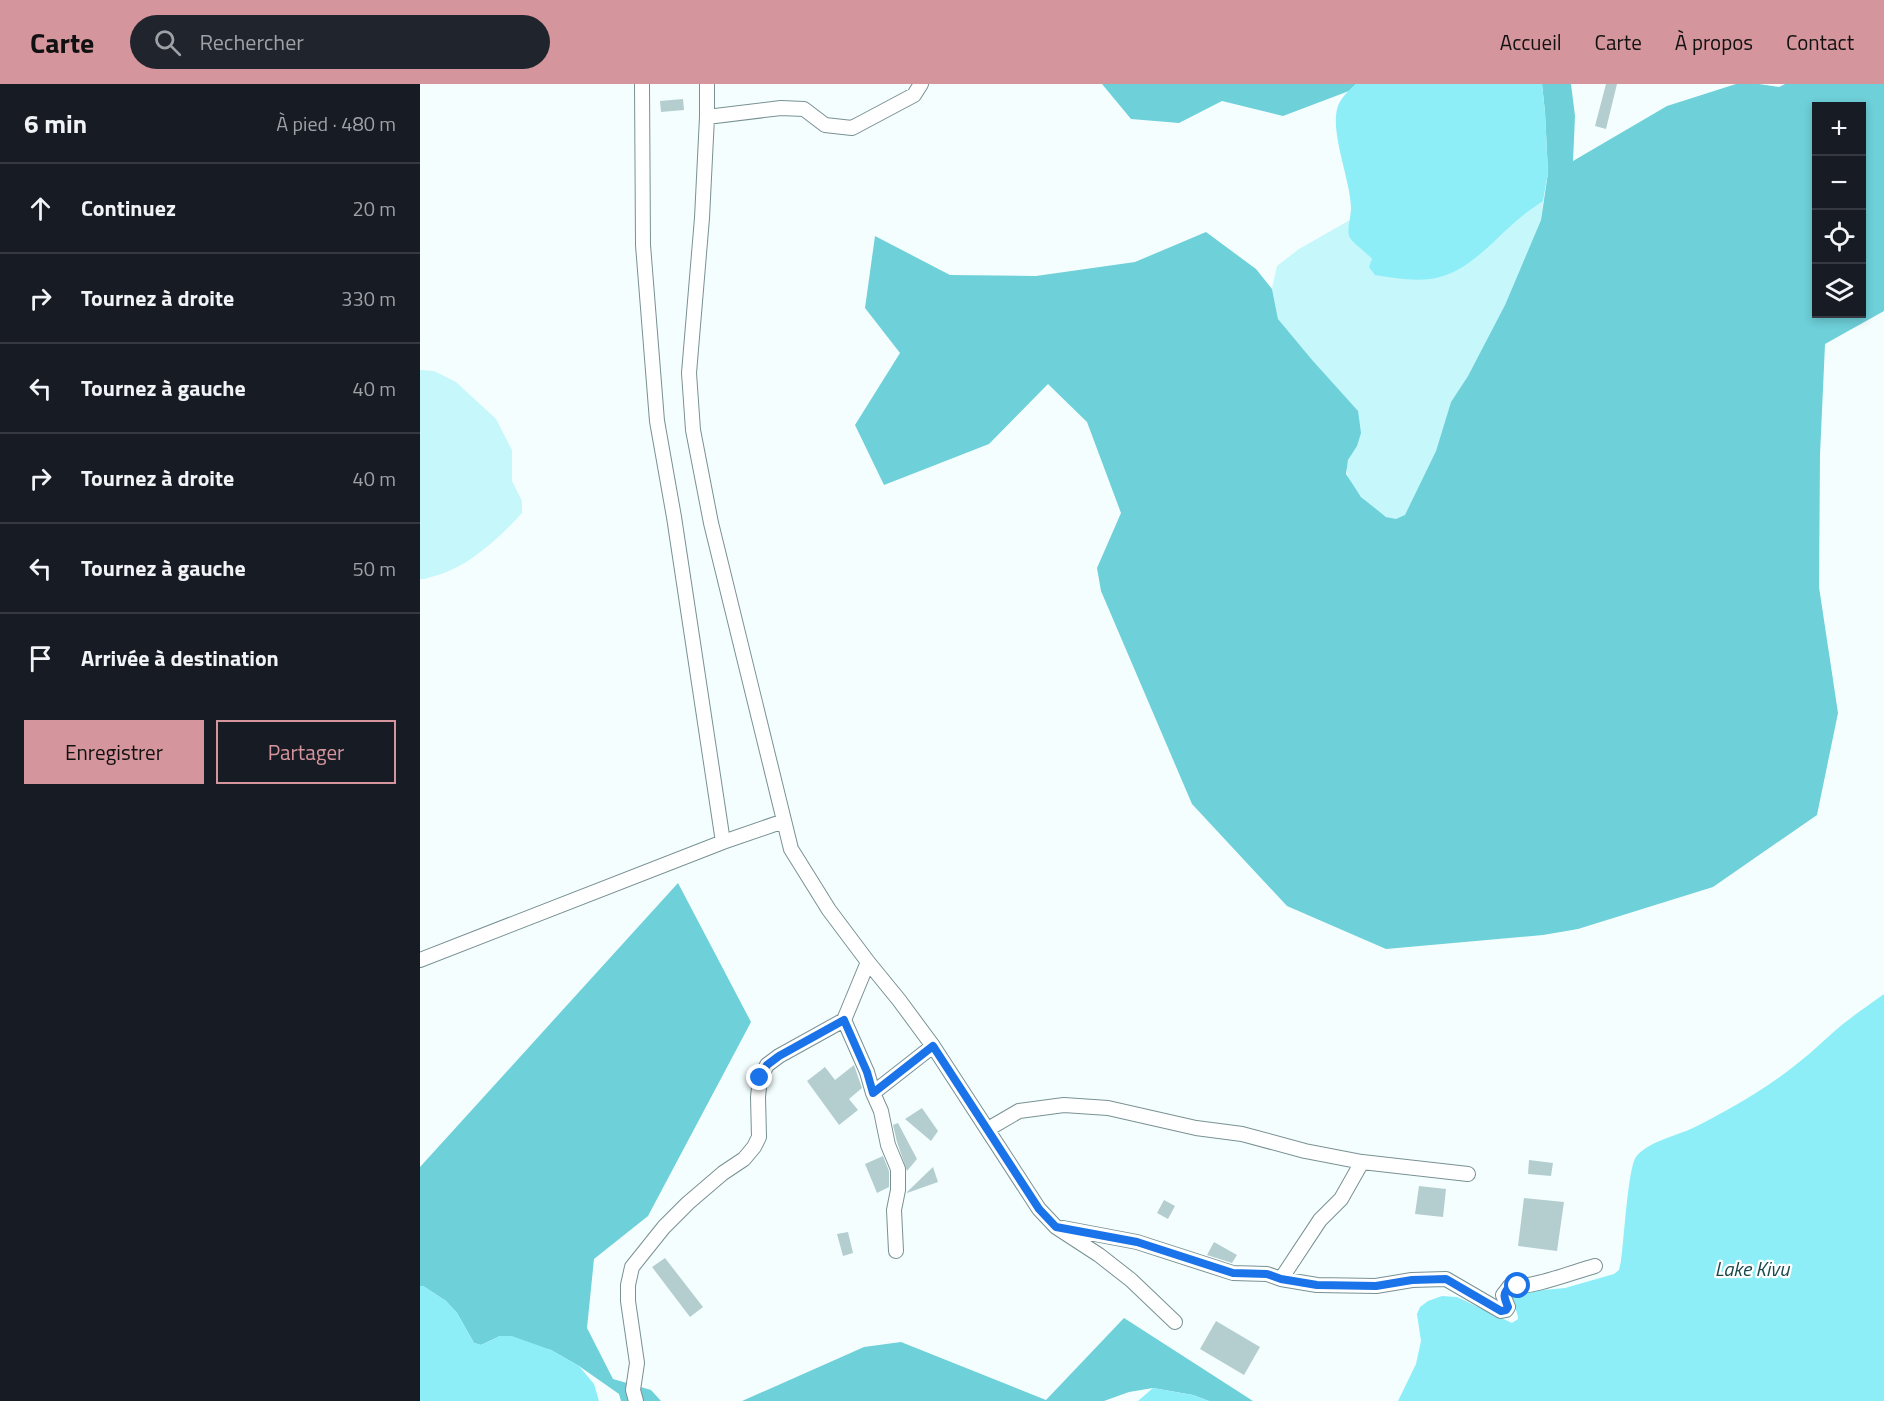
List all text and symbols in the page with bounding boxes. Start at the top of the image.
search box [130,15,550,69]
text: Carte [30,21,94,64]
text: Rechercher [199,25,304,59]
icon: search [151,26,184,59]
text: Accueil [1500,26,1562,58]
text: Carte [1595,26,1642,58]
text: À propos [1675,26,1753,58]
text: Contact [1786,26,1854,58]
map controls [1812,102,1866,318]
button: + [1812,102,1866,156]
text: 6 min [24,104,87,143]
text: À pied · 480 m [276,108,396,139]
button: − [1812,156,1866,210]
text: Continuez [81,191,176,225]
icon: ahead [24,192,57,225]
text: 20 m [352,193,396,224]
button: locate [1812,210,1866,264]
button: layers [1812,264,1866,318]
text: Tournez à droite [81,281,234,315]
icon: right [24,282,57,315]
text: 330 m [341,283,396,314]
text: Tournez à gauche [81,371,246,405]
icon: left [24,372,57,405]
text: 40 m [352,373,396,404]
text: Tournez à droite [81,461,234,495]
icon: right [24,462,57,495]
text: 40 m [352,463,396,494]
text: Tournez à gauche [81,551,246,585]
icon: left [24,552,57,585]
text: 50 m [352,553,396,584]
text: Arrivée à destination [81,641,279,675]
icon: arrive [24,642,57,675]
button: Enregistrer [24,720,204,784]
button: Partager [216,720,396,784]
route end [746,1064,772,1090]
water label: Lake Kivu [1715,1253,1790,1284]
route start [1504,1272,1530,1298]

